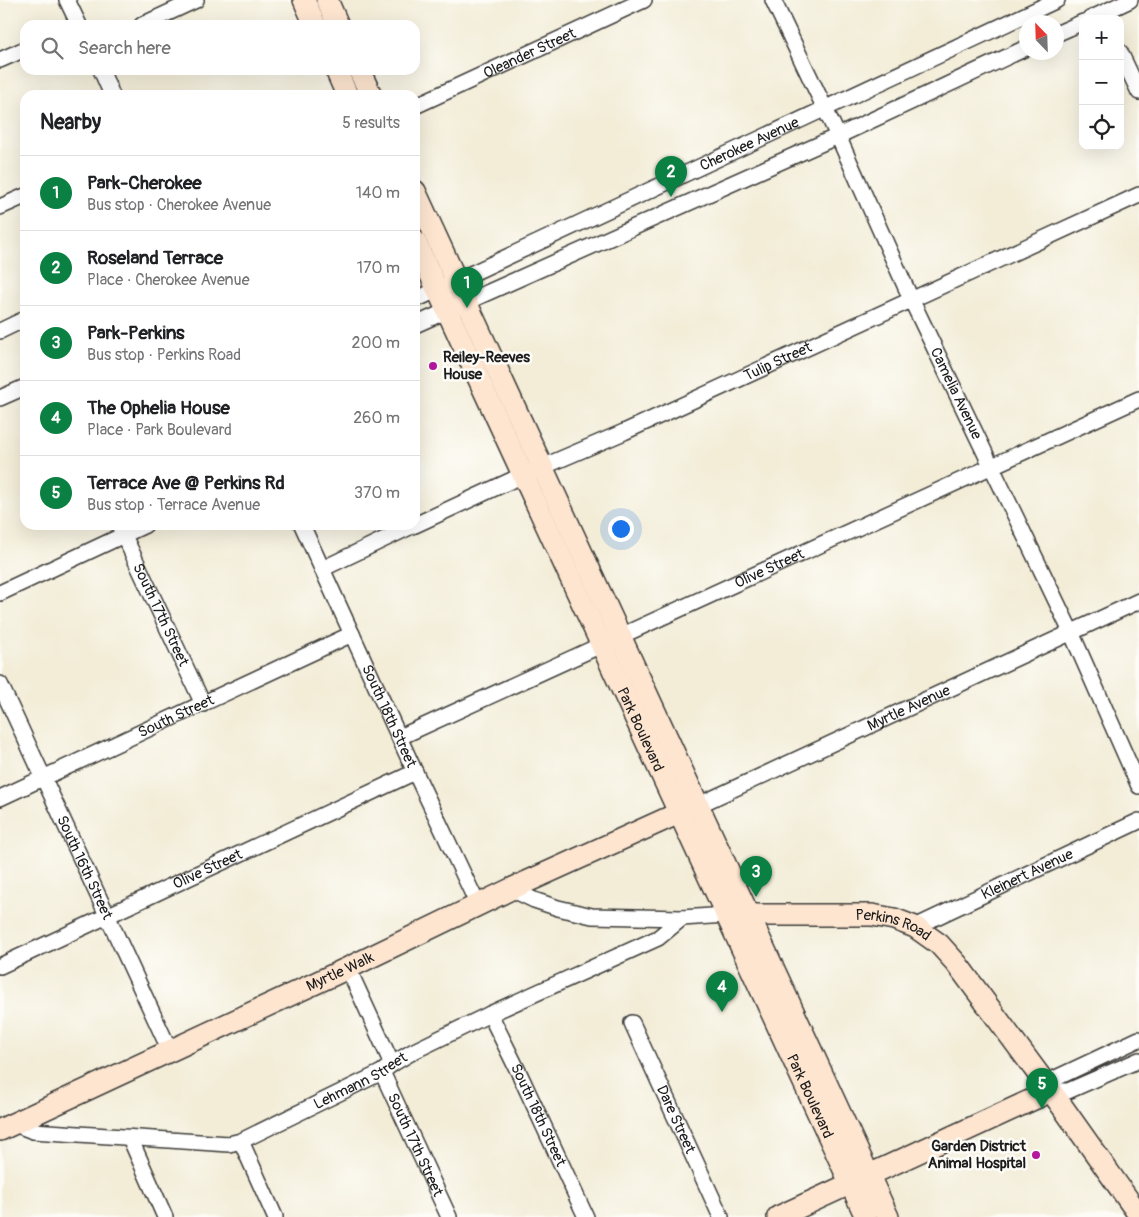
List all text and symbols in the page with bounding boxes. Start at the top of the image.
north arrow [1019,15,1064,60]
map controls [1079,15,1124,150]
button: + [1079,15,1124,60]
search box [20,20,420,75]
street label: Oleander Street [480,23,579,83]
icon: search [38,34,66,62]
text: Search here [78,36,171,60]
button: − [1079,60,1124,105]
button: locate [1079,105,1124,150]
text: Nearby [40,109,101,136]
street label: Cherokee Avenue [697,112,802,175]
text: 5 results [342,113,400,133]
pin: 2 [655,156,687,197]
text: Park-Cherokee [87,171,202,195]
text: 1 [53,183,59,203]
text: 140 m [356,183,400,203]
text: Bus stop · Cherokee Avenue [87,195,271,215]
text: Roseland Terrace [87,246,223,270]
text: 2 [52,258,60,278]
text: 170 m [357,258,400,278]
pin: 1 [451,267,483,308]
text: Place · Cherokee Avenue [87,270,250,290]
text: Park-Perkins [87,321,185,345]
text: 3 [52,333,60,353]
text: 200 m [352,333,400,353]
street label: Tulip Street [741,337,816,385]
street label: Camelia Avenue [926,344,987,443]
text: Bus stop · Perkins Road [87,345,241,365]
place label: Reiley-Reeves House [443,348,530,384]
marker: Reiley-Reeves House [427,360,439,372]
text: The Ophelia House [87,396,230,420]
text: 4 [51,408,61,428]
text: 260 m [353,408,400,428]
text: Place · Park Boulevard [87,420,232,440]
text: Terrace Ave @ Perkins Rd [87,471,285,495]
text: 5 [52,483,60,503]
text: 370 m [354,483,400,503]
text: Bus stop · Terrace Avenue [87,495,260,515]
your location [608,516,634,542]
street label: Olive Street [731,544,808,592]
street label: South 17th Street [129,560,194,670]
street label: South 18th Street [358,661,422,771]
street label: Myrtle Avenue [864,680,954,735]
street label: Park Boulevard [613,684,668,775]
street label: South Street [135,690,218,742]
street label: South 16th Street [53,812,118,923]
street label: Olive Street [170,844,246,893]
street label: Kleinert Avenue [978,844,1077,904]
pin: 3 [740,856,772,897]
street label: Perkins Road [855,905,935,945]
street label: Myrtle Walk [303,947,377,996]
pin: 4 [706,971,738,1012]
street label: Lehmann Street [310,1047,411,1113]
street label: Park Boulevard [782,1051,838,1141]
street label: South 18th Street [506,1060,571,1170]
pin: 5 [1026,1068,1058,1109]
street label: Dare Street [652,1082,700,1157]
street label: South 17th Street [384,1090,448,1200]
place label: Garden District Animal Hospital [928,1137,1027,1173]
marker: Garden District Animal Hospital [1030,1149,1042,1161]

